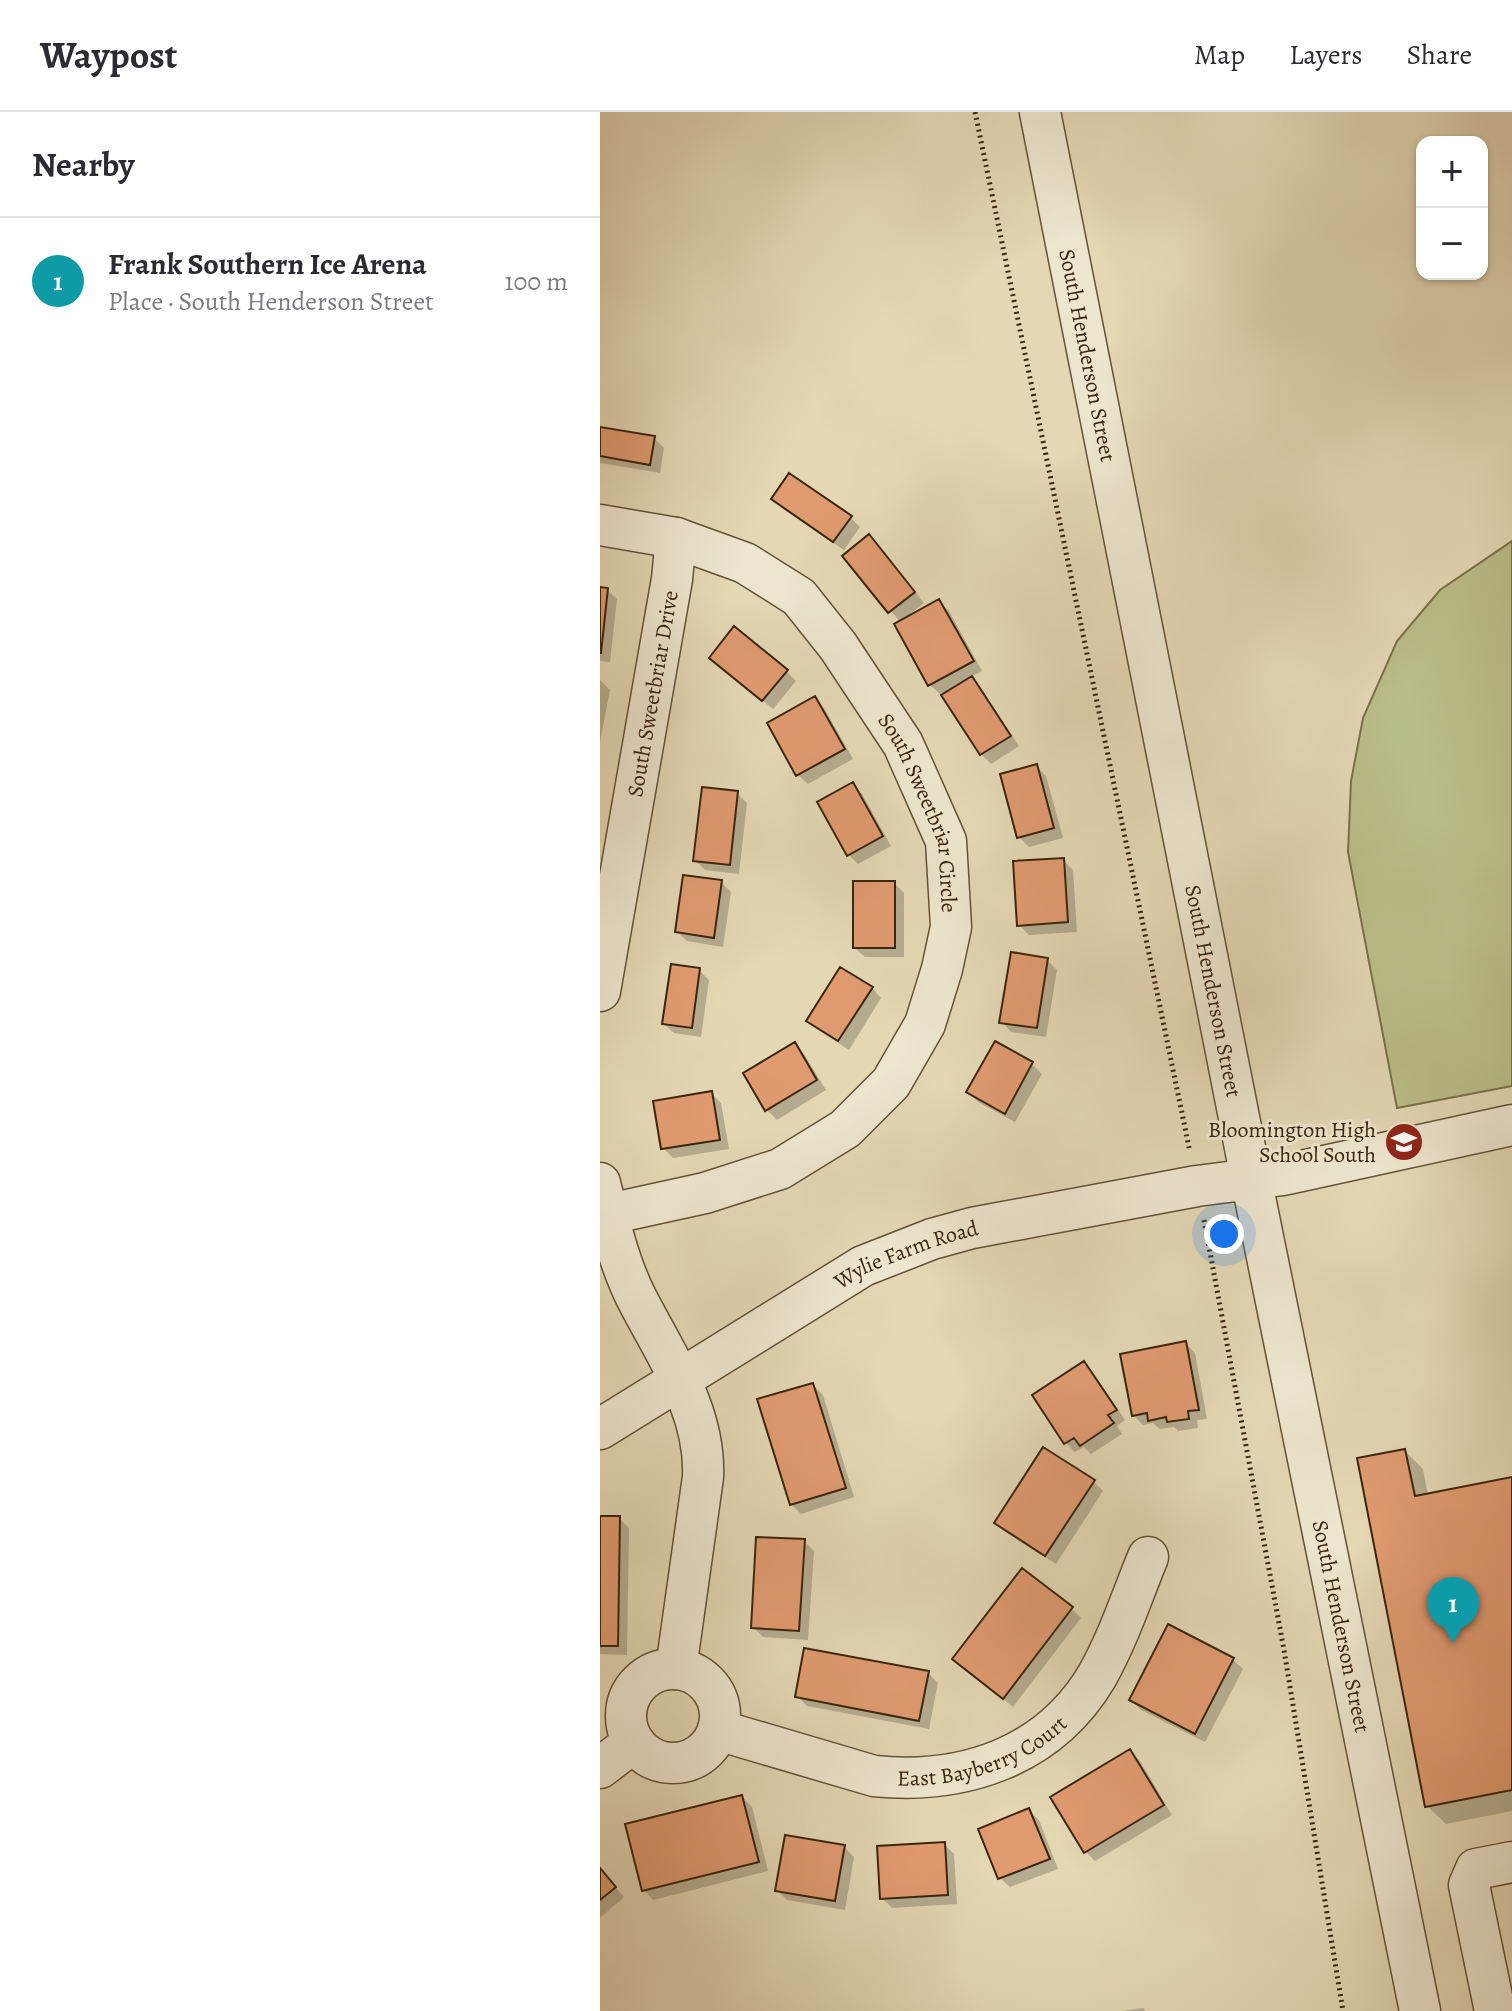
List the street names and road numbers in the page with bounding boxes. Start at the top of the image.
street label: South Henderson Street [1051,247,1123,464]
street label: South Sweetbriar Drive [620,588,686,799]
street label: South Sweetbriar Circle [871,707,964,913]
street label: South Henderson Street [1177,882,1249,1100]
street label: Wylie Farm Road [828,1213,982,1297]
street label: South Henderson Street [1305,1518,1377,1735]
street label: East Bayberry Court [897,1709,1074,1794]

